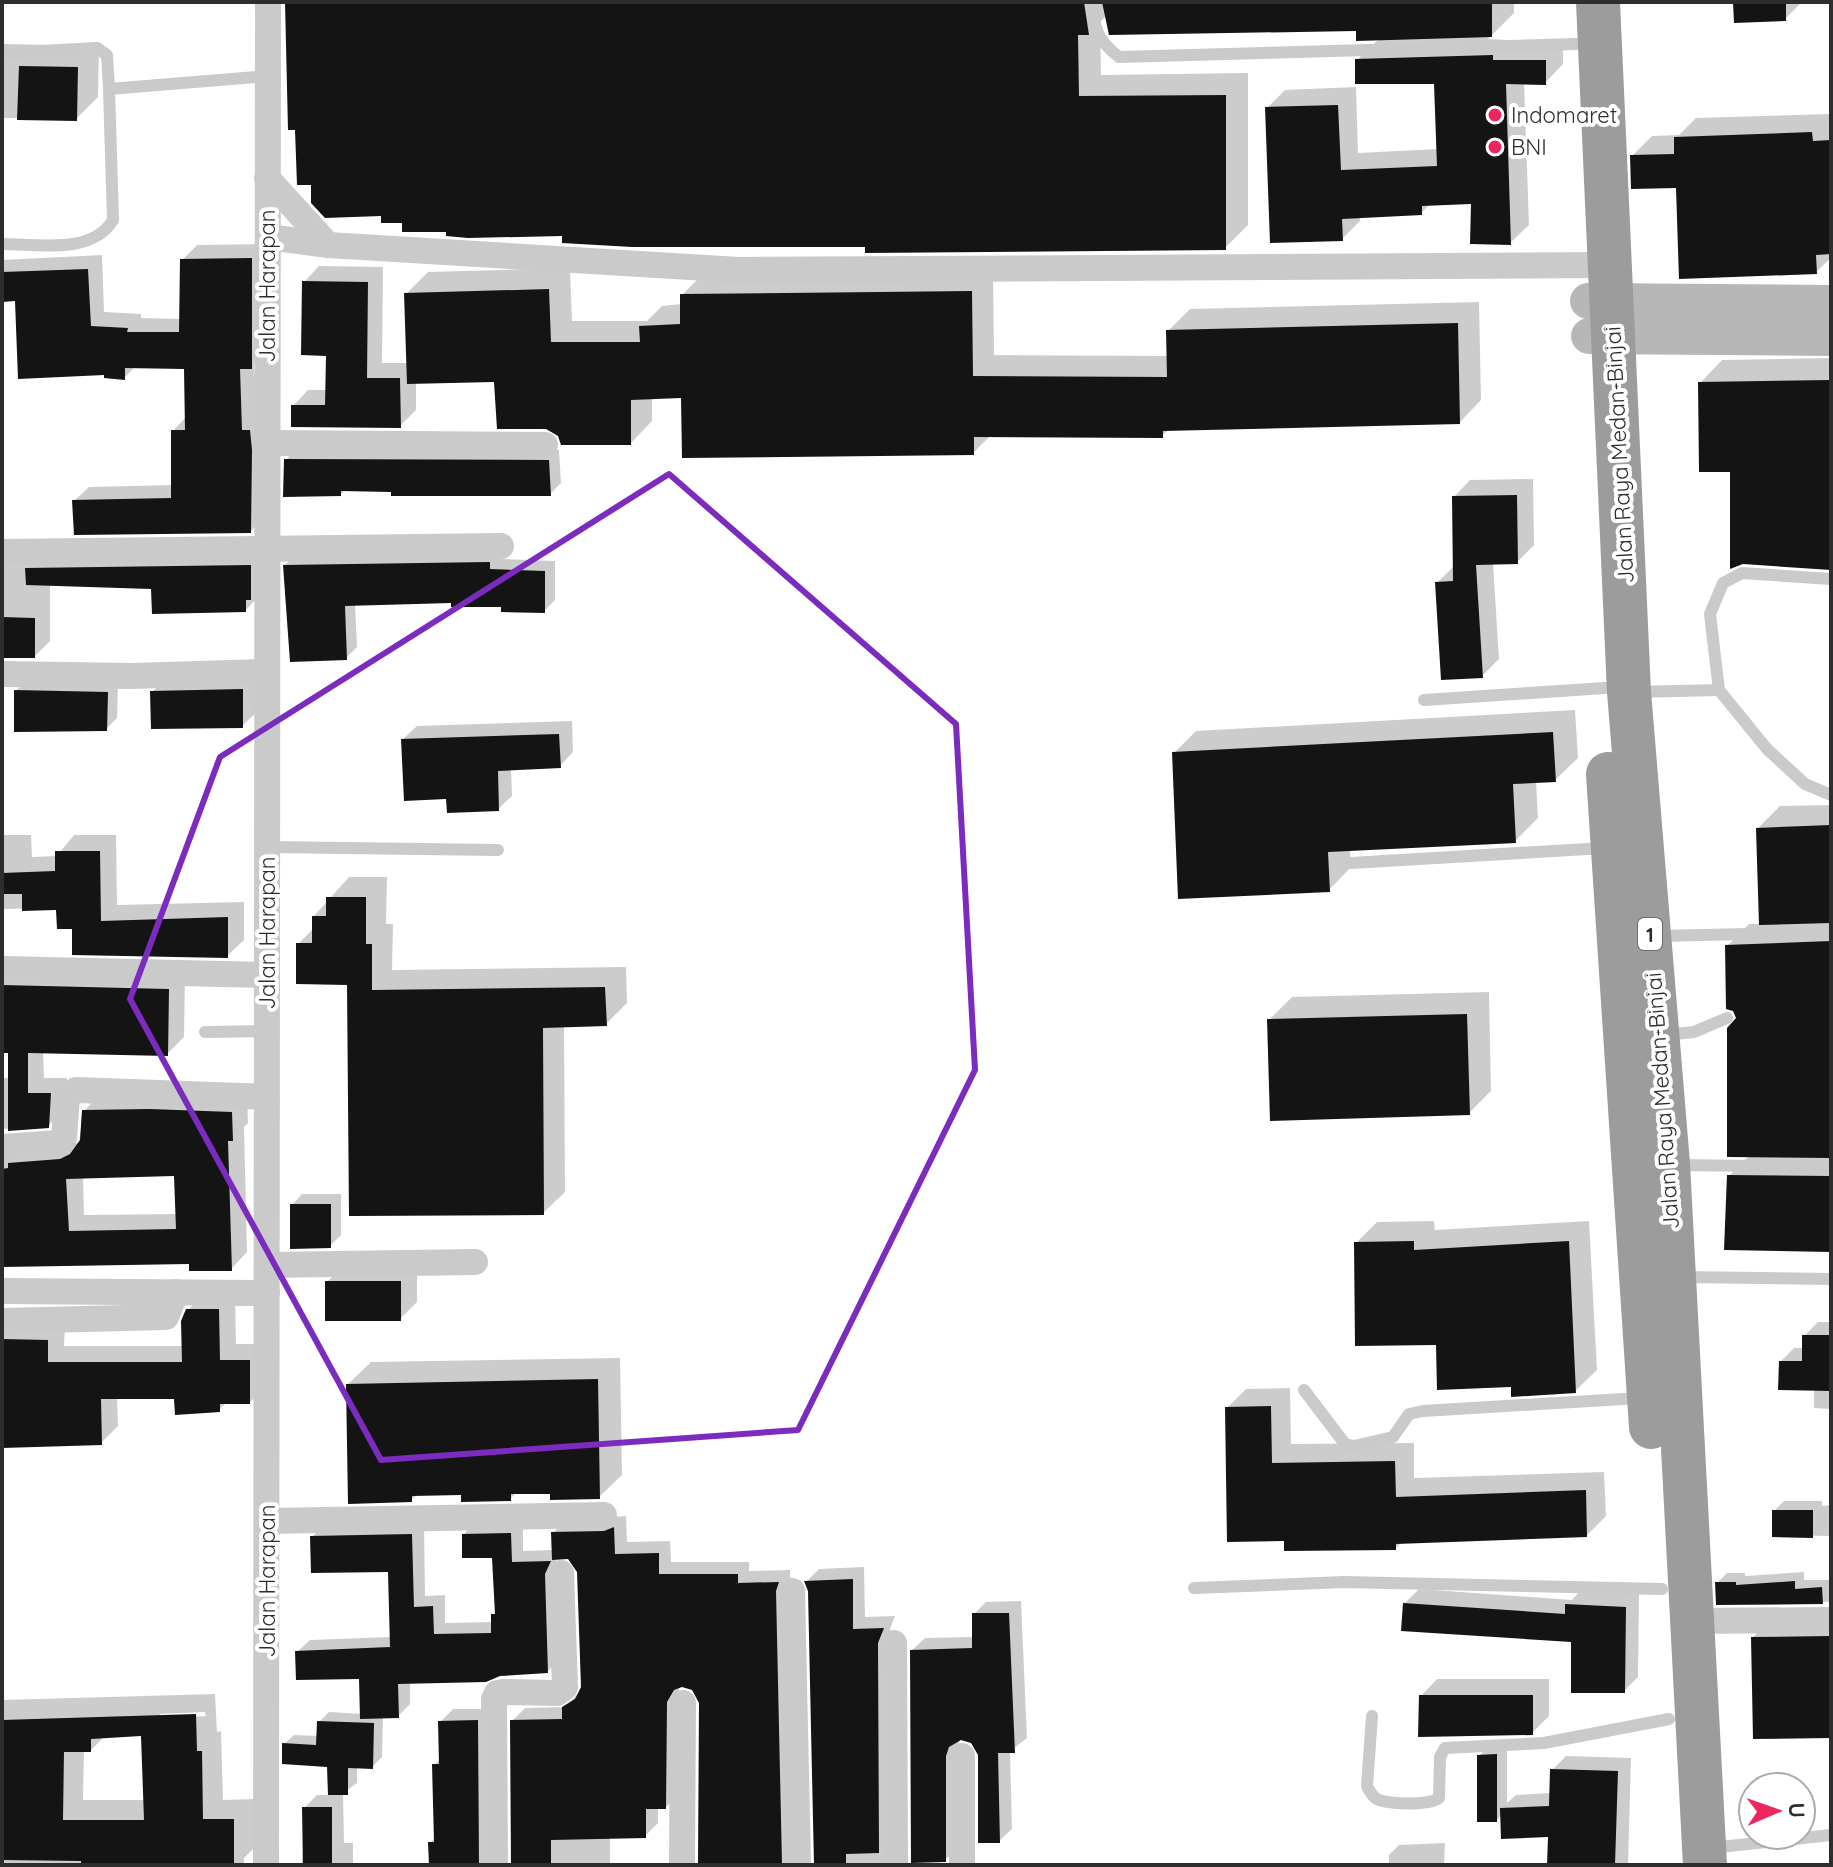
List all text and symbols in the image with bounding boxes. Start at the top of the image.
place label: Indomaret [1511,101,1617,129]
marker: Indomaret [1486,106,1504,124]
place label: BNI [1511,133,1547,161]
marker: BNI [1486,138,1504,156]
street label: Jalan Harapan [253,209,281,363]
street label: Jalan Raya Medan-Binjai [1598,326,1640,584]
street label: Jalan Harapan [253,856,281,1010]
road number: 1 [1638,918,1662,950]
street label: Jalan Raya Medan-Binjai [1639,972,1685,1230]
street label: Jalan Harapan [253,1504,281,1658]
north arrow [1737,1771,1817,1851]
text: U [1783,1802,1811,1819]

